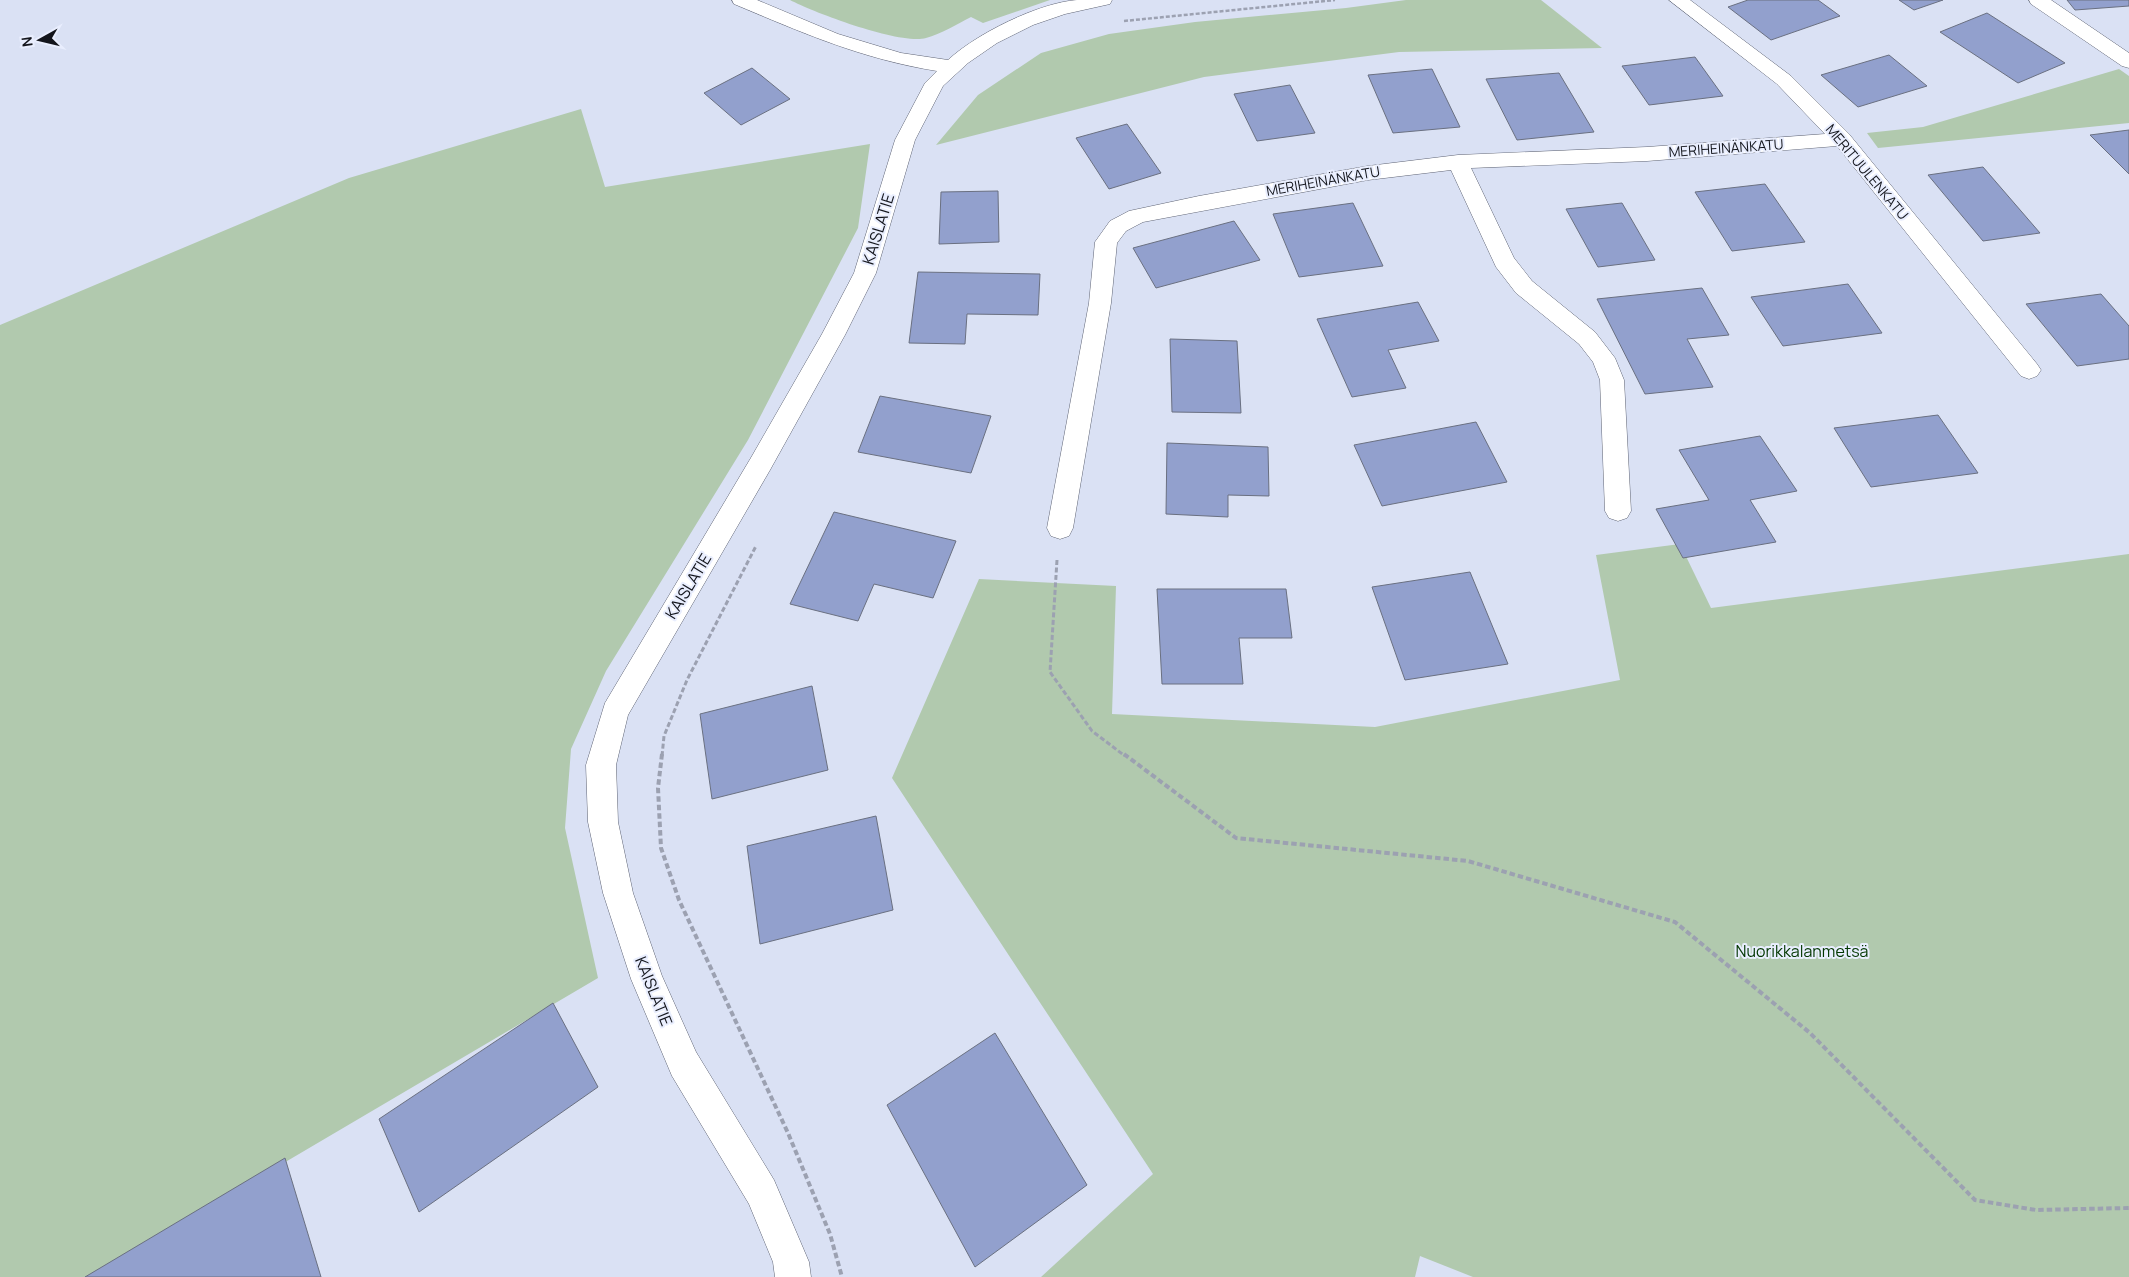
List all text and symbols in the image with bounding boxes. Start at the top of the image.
north arrow [15,15,65,65]
text: N [17,36,37,48]
street label: MERITUULENKATU [1822,120,1913,223]
street label: MERIHEINÄNKATU [1668,134,1784,161]
street label: MERIHEINÄNKATU [1265,161,1381,200]
street label: KAISLATIE [857,191,899,267]
street label: KAISLATIE [660,549,716,623]
park label: Nuorikkalanmetsä [1736,940,1868,962]
street label: KAISLATIE [630,953,678,1029]

